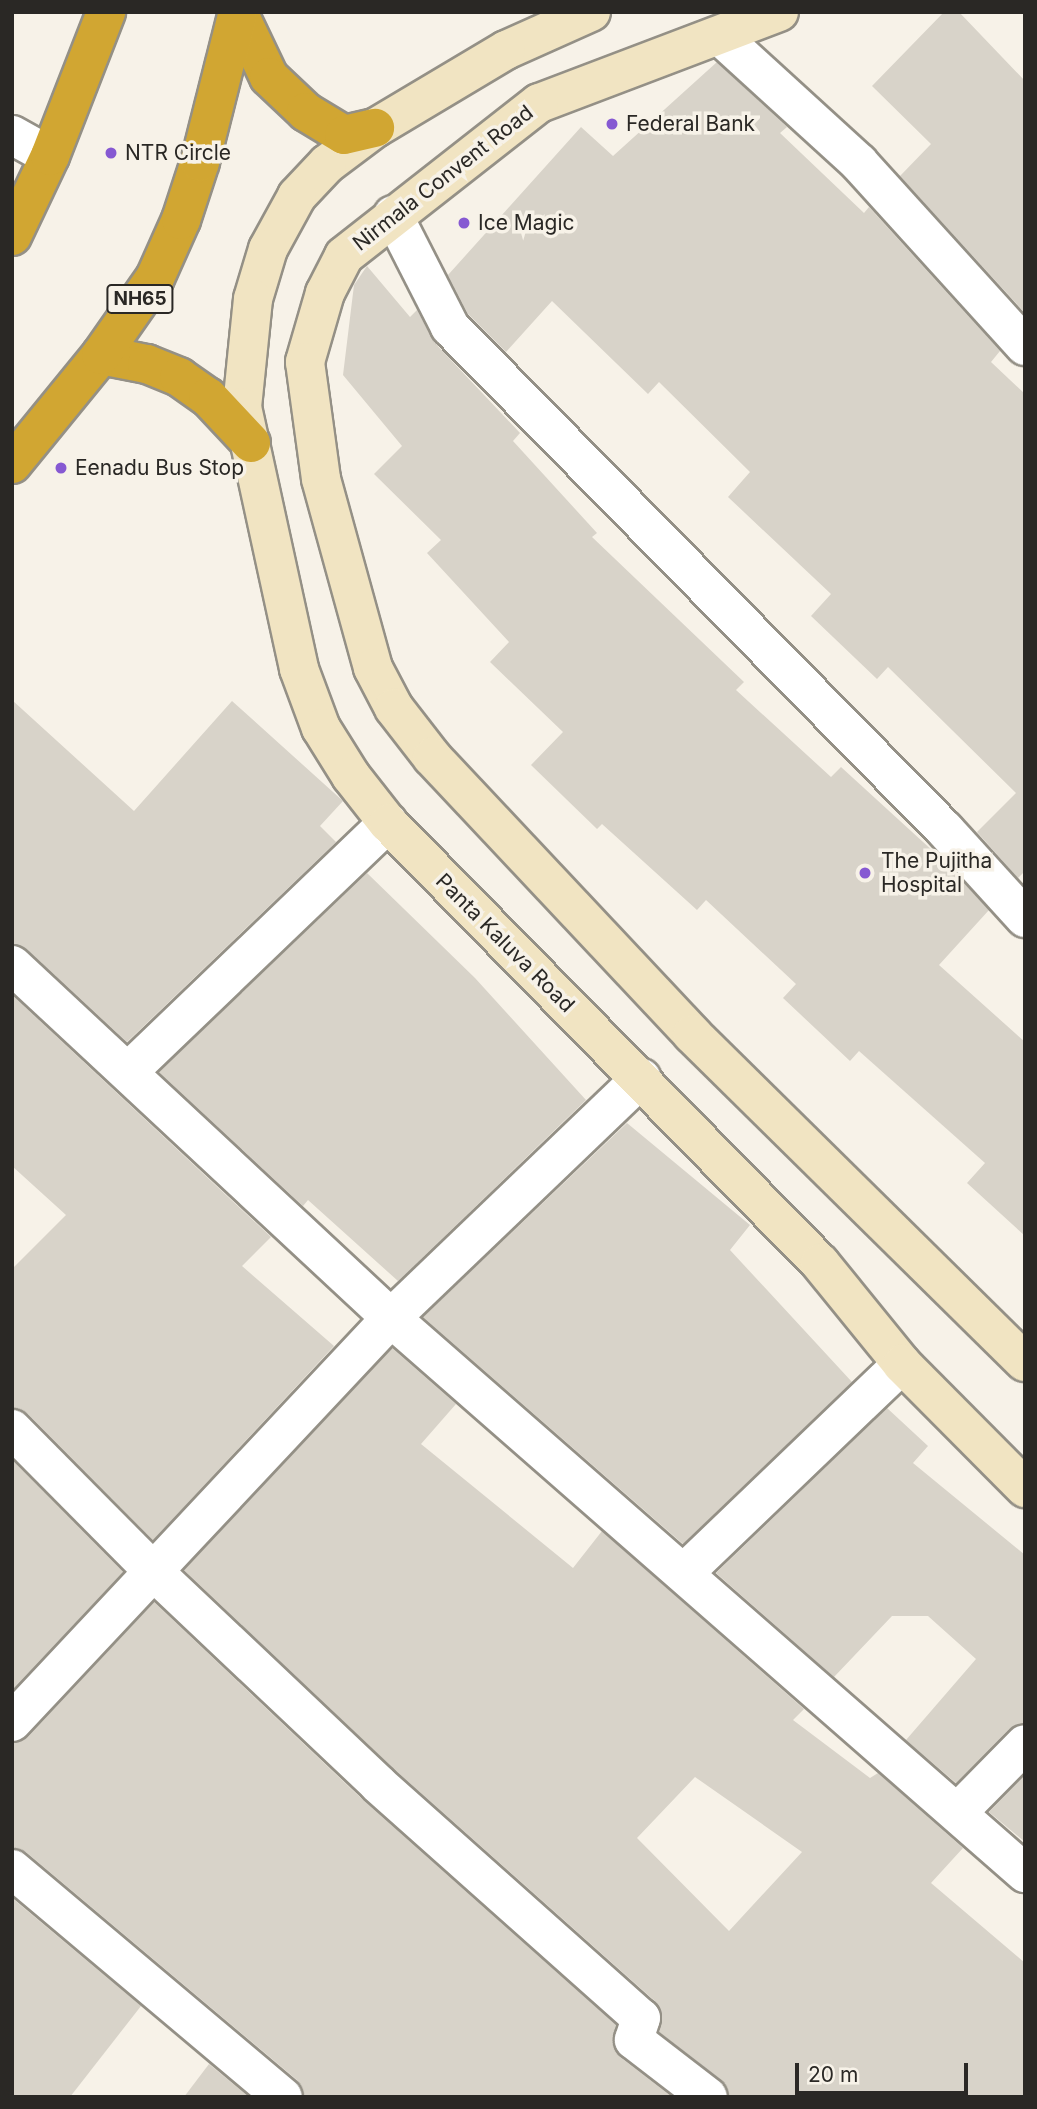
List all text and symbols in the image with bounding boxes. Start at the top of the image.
street label: Nirmala Convent Road [348,100,538,256]
place label: Federal Bank [626,111,755,137]
marker: Federal Bank [604,116,620,132]
place label: NTR Circle [125,140,231,166]
marker: NTR Circle [103,145,119,161]
place label: Ice Magic [478,210,575,236]
marker: Ice Magic [456,215,472,231]
road number: NH65 [105,284,175,314]
place label: Eenadu Bus Stop [75,455,244,481]
marker: Eenadu Bus Stop [53,460,69,476]
place label: The Pujitha Hospital [881,848,992,898]
marker: The Pujitha Hospital [855,863,875,883]
street label: Panta Kaluva Road [430,868,580,1018]
scale bar [799,2050,972,2094]
text: 20 m [808,2062,858,2087]

